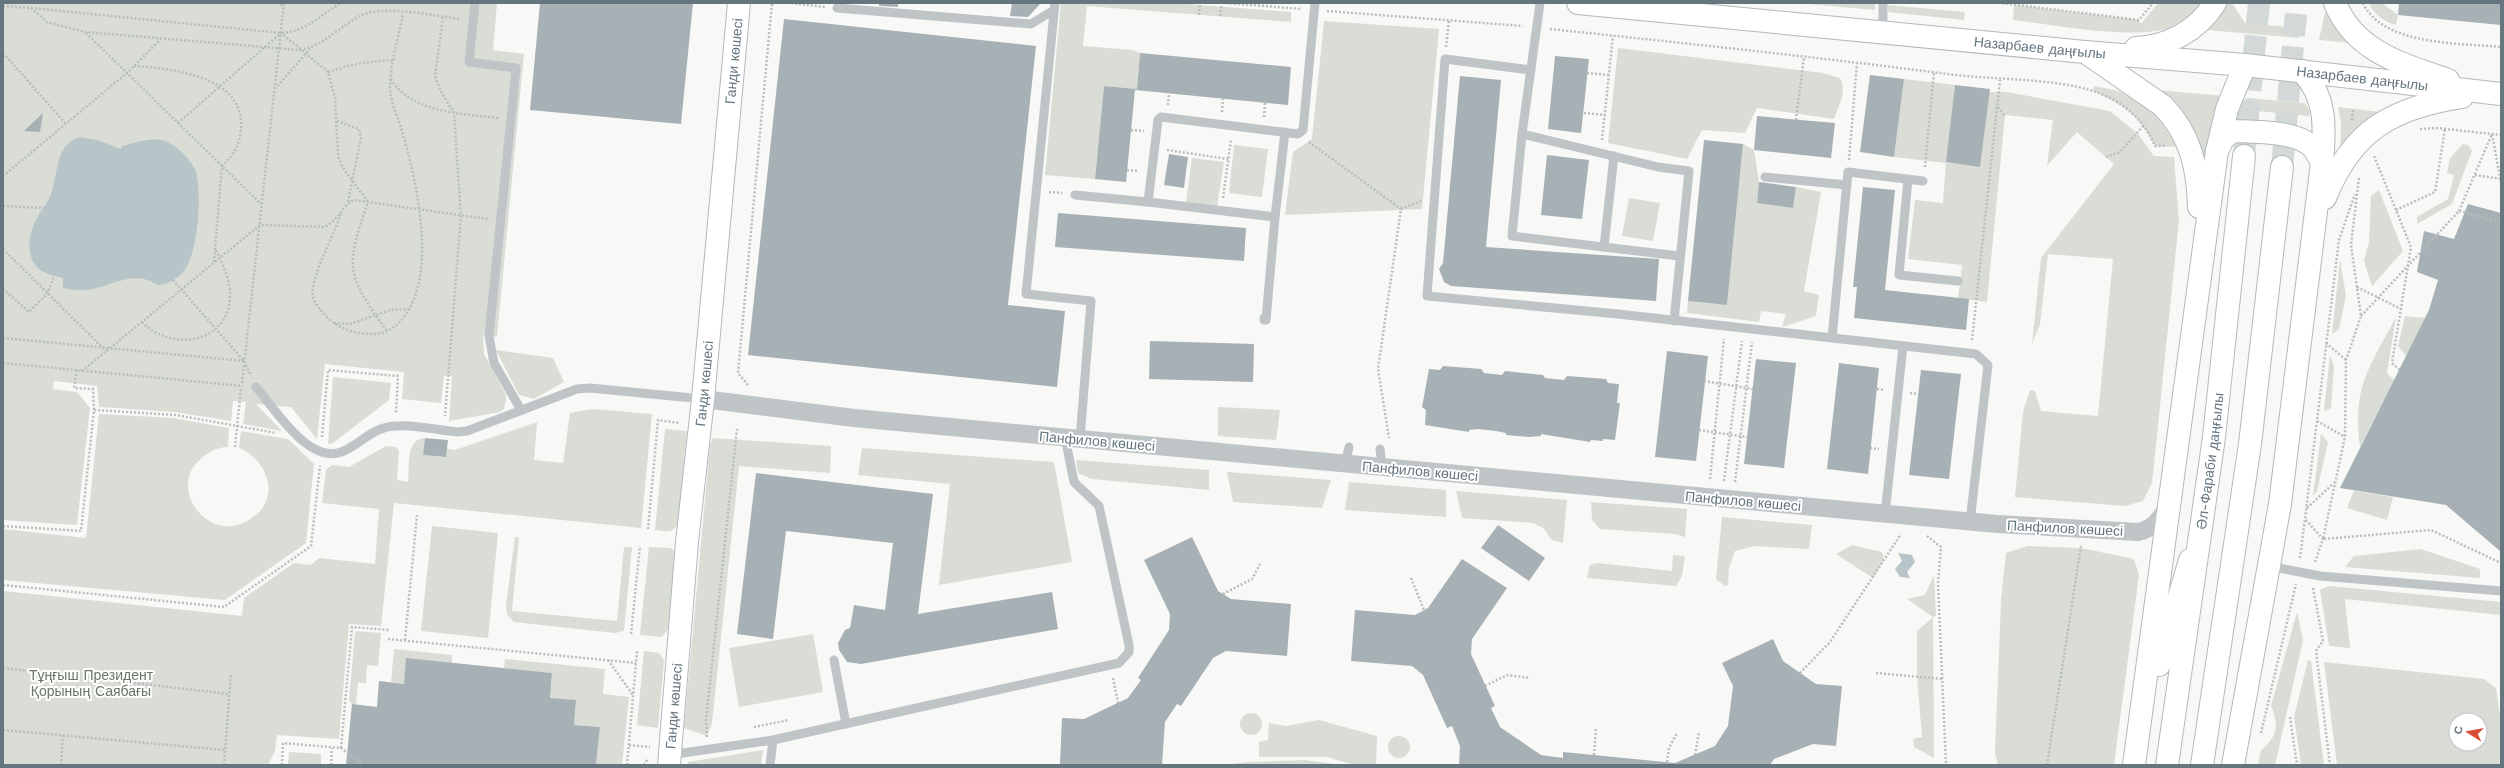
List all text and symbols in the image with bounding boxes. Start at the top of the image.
street label: Ганди көшесі [722,17,746,105]
street label: Назарбаев даңғылы [1973,33,2106,62]
street label: Назарбаев даңғылы [2296,63,2429,94]
street label: Ганди көшесі [692,340,716,427]
street label: Әл-Фараби даңғылы [2193,392,2227,530]
street label: Панфилов көшесі [1038,428,1156,454]
street label: Панфилов көшесі [1361,458,1479,484]
street label: Панфилов көшесі [1684,488,1802,514]
street label: Панфилов көшесі [2007,517,2123,539]
street label: Ганди көшесі [662,663,685,750]
park label: Тұңғыш Президент Қорының Саябағы [29,667,154,699]
north arrow [2448,712,2488,752]
text: С [2452,725,2466,735]

